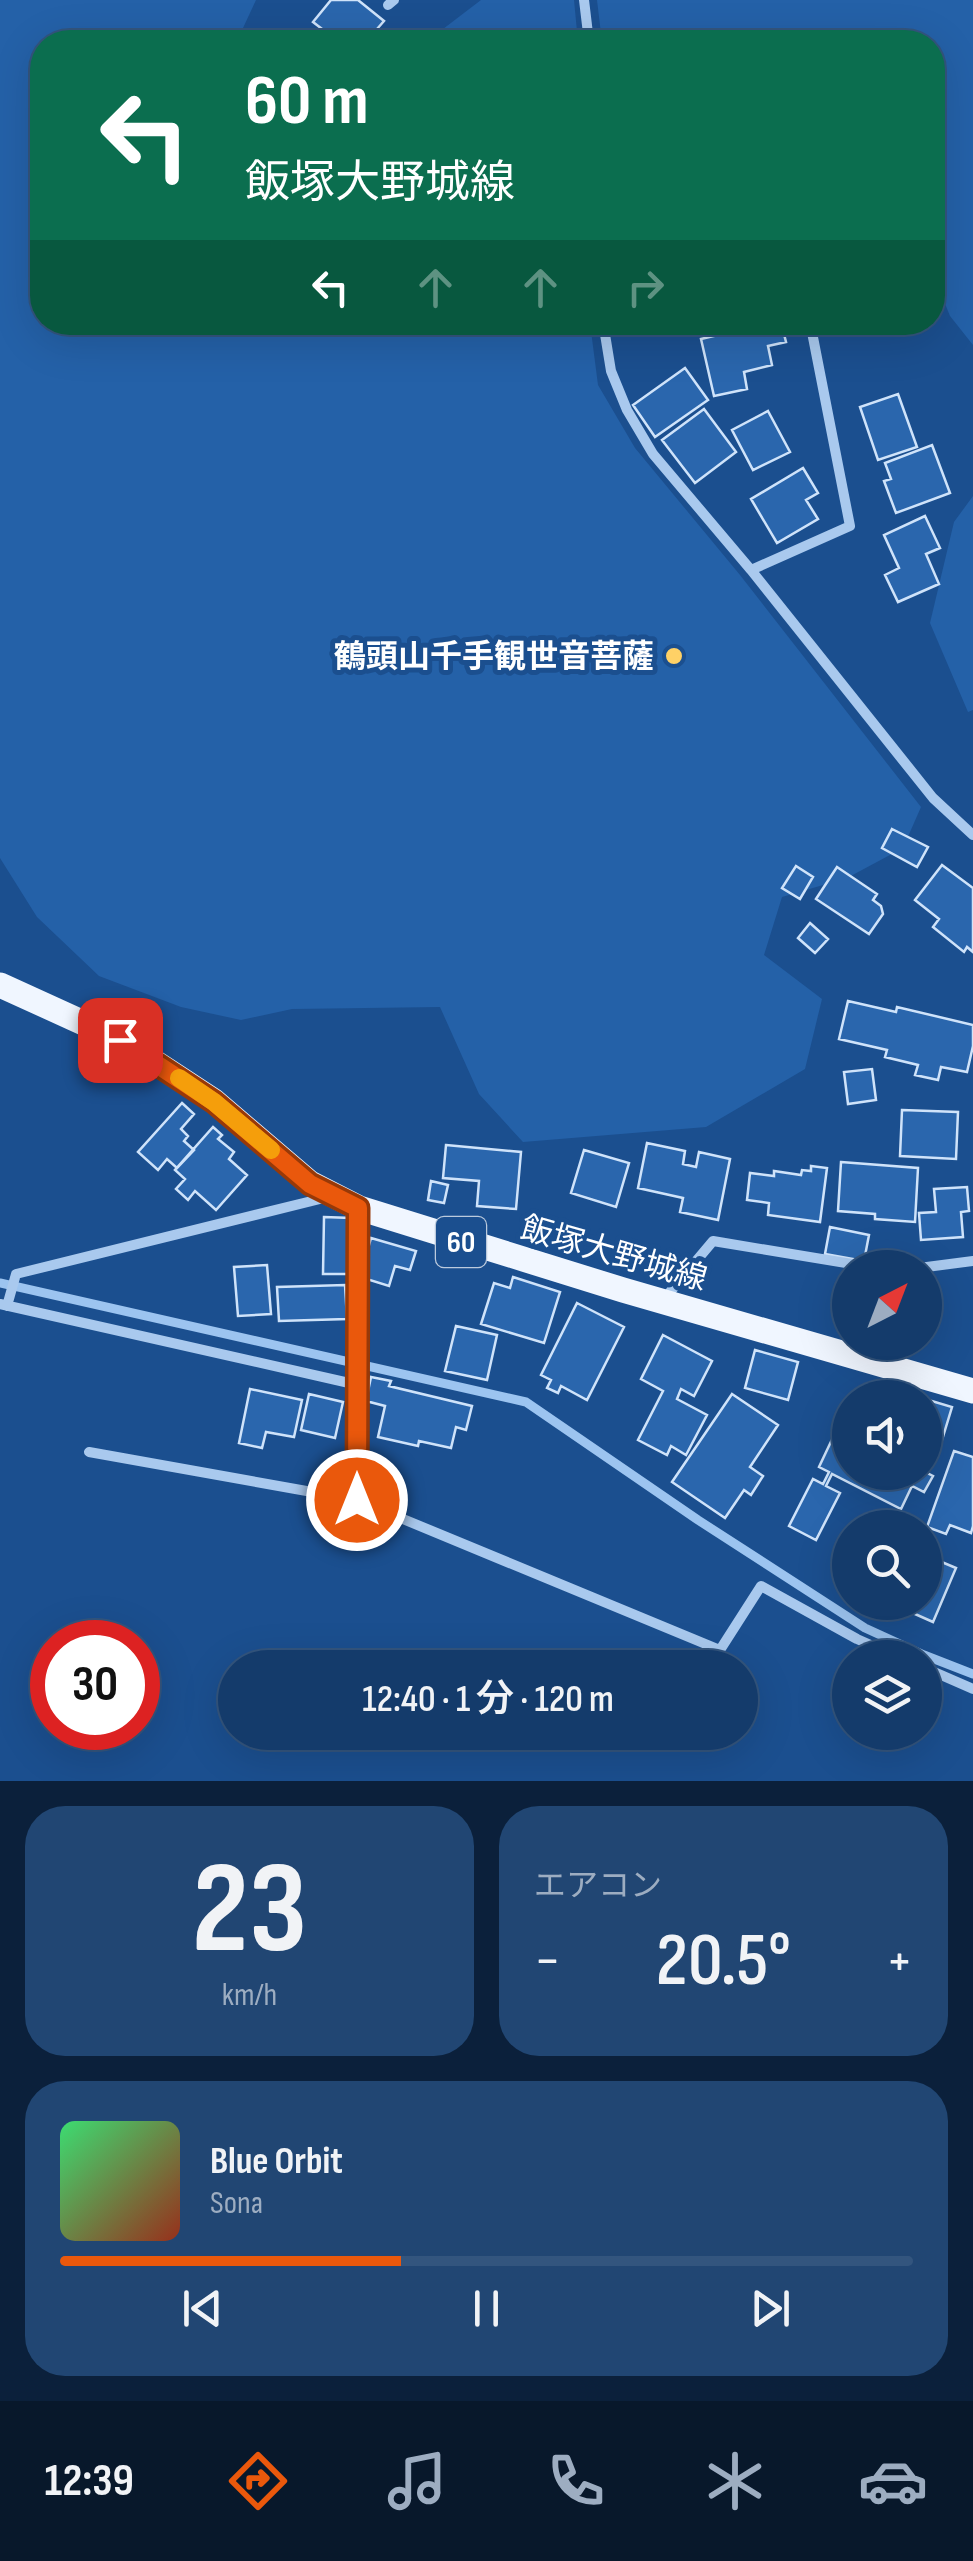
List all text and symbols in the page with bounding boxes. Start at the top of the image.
text: 60 m [245,60,369,144]
icon: left [80,70,210,200]
text: 飯塚大野城線 [245,156,515,211]
icon: left [303,260,358,315]
icon: ahead [408,260,463,315]
icon: ahead [513,260,568,315]
icon: right [618,260,673,315]
place label: 鶴頭山千手観世音菩薩 [334,638,654,677]
marker: 鶴頭山千手観世音菩薩 [663,645,685,667]
pin [78,998,163,1083]
icon: arrive [93,1013,148,1068]
street label: 飯塚大野城線 [516,1209,711,1300]
road number: 60 [436,1217,486,1267]
north arrow [832,1250,942,1360]
map controls [832,1250,942,1750]
button: sound [832,1380,942,1490]
position arrow [305,1448,409,1552]
button: search [832,1510,942,1620]
speed limit sign: 30 [30,1620,160,1750]
button: layers [832,1640,942,1750]
text: 12:40 · 1 分 · 120 m [362,1677,614,1722]
text: 23 [192,1833,307,1989]
text: エアコン [534,1867,662,1906]
text: 20.5° [656,1916,791,2007]
text: − [534,1928,561,1995]
text: + [886,1928,913,1995]
text: km/h [222,1976,277,2015]
text: Blue Orbit [210,2139,343,2184]
text: Sona [210,2184,263,2223]
icon: previous [175,2281,230,2336]
icon: pause [459,2281,514,2336]
icon: next [743,2281,798,2336]
icon: directions [223,2446,293,2516]
icon: music [382,2446,452,2516]
icon: phone [541,2446,611,2516]
icon: climate [700,2446,770,2516]
icon: car [858,2446,928,2516]
text: 12:39 [44,2454,134,2509]

